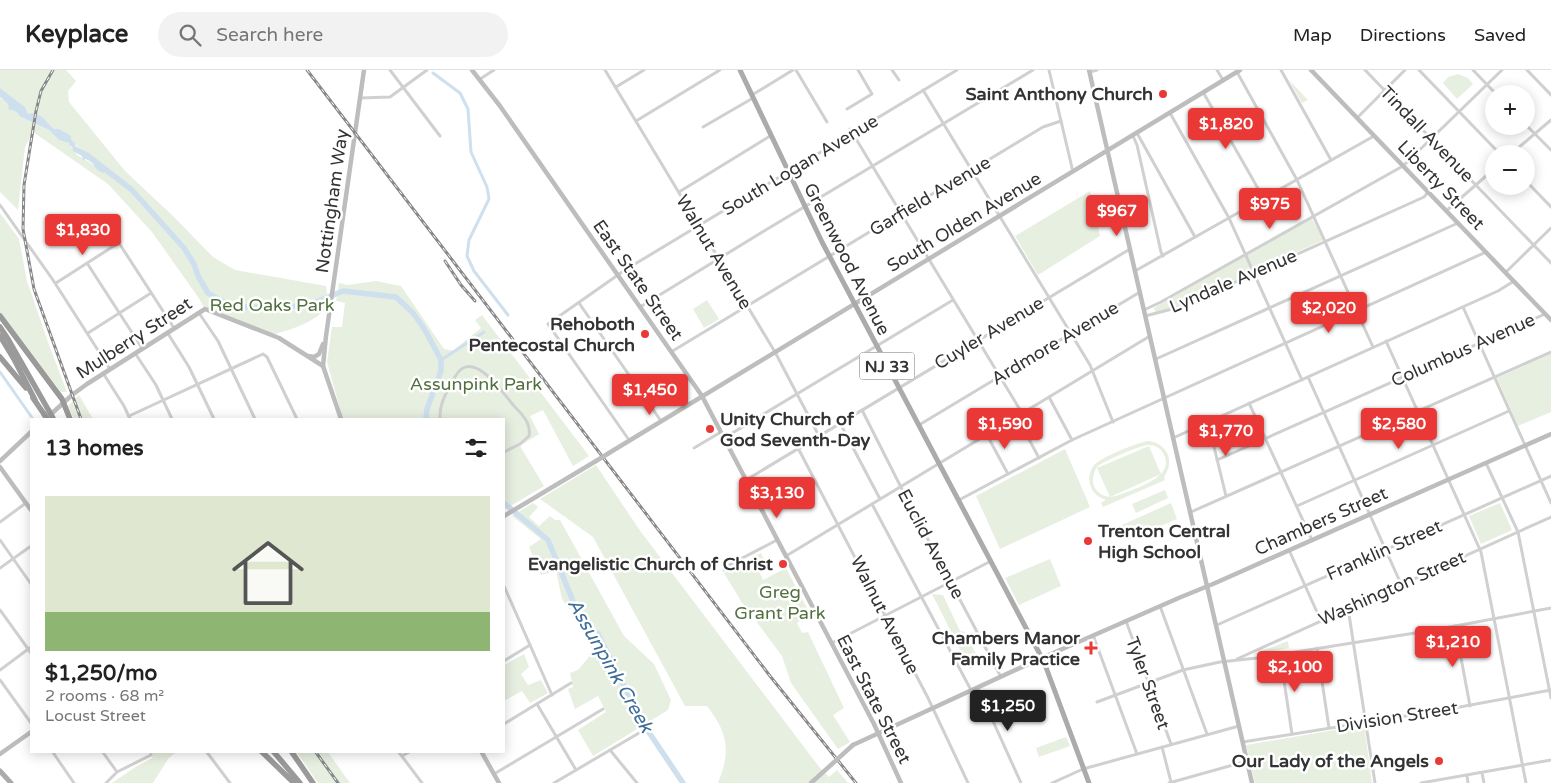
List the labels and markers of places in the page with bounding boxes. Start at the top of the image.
place label: Saint Anthony Church [965,83,1153,105]
marker: Saint Anthony Church [1157,88,1169,100]
pin: $1,820 [1185,108,1267,150]
pin: $975 [1240,188,1300,230]
pin: $967 [1087,194,1147,237]
pin: $1,830 [42,214,124,256]
pin: $2,020 [1288,292,1370,334]
place label: Rehoboth Pentecostal Church [469,313,635,356]
marker: Rehoboth Pentecostal Church [639,328,651,340]
pin: $1,450 [609,374,691,416]
place label: Unity Church of God Seventh-Day [720,408,871,451]
pin: $1,590 [964,408,1046,450]
pin: $2,580 [1358,408,1440,450]
pin: $1,770 [1185,414,1267,457]
marker: Unity Church of God Seventh-Day [704,423,716,435]
pin: $3,130 [736,476,818,519]
place label: Trenton Central High School [1097,520,1230,563]
marker: Trenton Central High School [1082,535,1094,547]
place label: Evangelistic Church of Christ [528,553,773,575]
marker: Evangelistic Church of Christ [777,558,789,570]
pin: $1,210 [1412,626,1494,668]
place label: Chambers Manor Family Practice [932,627,1081,670]
marker: Chambers Manor Family Practice [1084,641,1098,655]
pin: $2,100 [1254,650,1336,693]
pin: $1,250 [967,690,1049,732]
place label: Our Lady of the Angels [1232,750,1429,772]
marker: Our Lady of the Angels [1433,755,1445,767]

